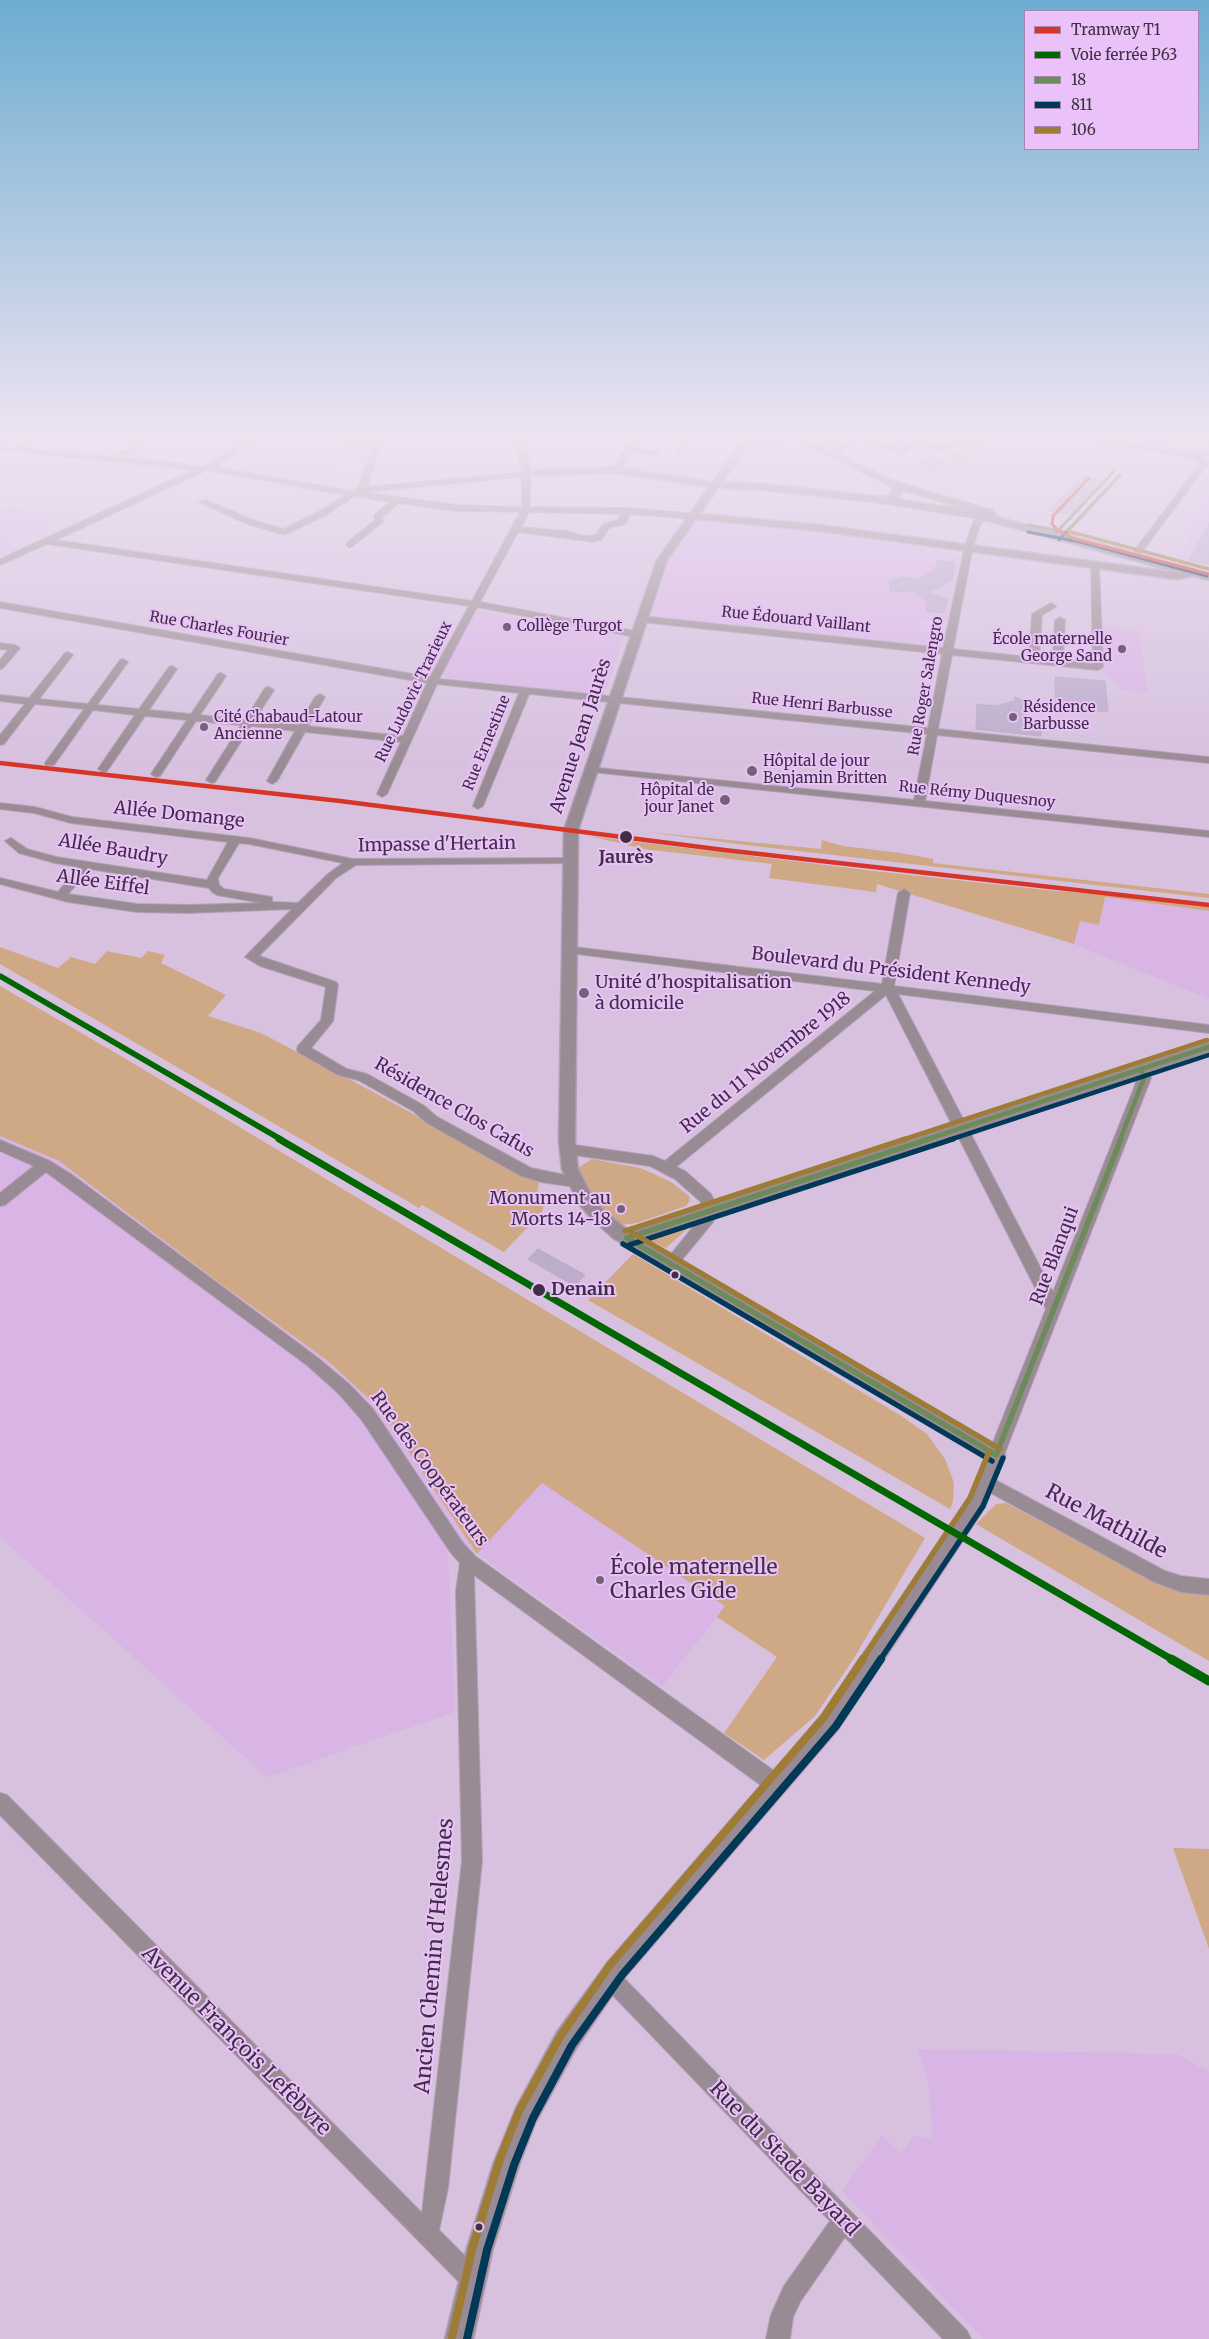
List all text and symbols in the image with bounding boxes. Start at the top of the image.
legend [1024,10,1199,150]
text: Tramway T1 [1071,20,1160,39]
text: Voie ferrée P63 [1071,45,1177,64]
text: 18 [1071,70,1086,89]
text: 811 [1071,95,1093,114]
text: 106 [1071,120,1096,139]
street label: Rue Édouard Vaillant [721,603,871,637]
street label: Rue Charles Fourier [148,608,290,650]
street label: Rue Roger Salengro [905,615,947,757]
place label: Collège Turgot [517,618,622,636]
street label: Rue Ludovic Trarieux [372,619,456,765]
marker: Collège Turgot [501,621,513,633]
place label: École maternelle George Sand [992,631,1112,666]
marker: École maternelle George Sand [1116,643,1128,655]
street label: Avenue Jean Jaurès [546,656,616,816]
street label: Rue Henri Barbusse [751,690,893,722]
street label: Rue Ernestine [460,693,514,793]
place label: Résidence Barbusse [1023,699,1095,734]
place label: Cité Chabaud-Latour Ancienne [214,709,363,744]
marker: Résidence Barbusse [1007,711,1019,723]
marker: Cité Chabaud-Latour Ancienne [198,721,210,733]
place label: Hôpital de jour Benjamin Britten [763,753,887,788]
marker: Hôpital de jour Benjamin Britten [745,764,759,778]
street label: Rue Rémy Duquesnoy [898,778,1056,812]
place label: Hôpital de jour Janet [640,782,714,817]
marker: Hôpital de jour Janet [718,793,732,807]
street label: Allée Domange [113,797,245,833]
marker: Jaurès [618,829,634,845]
street label: Allée Baudry [57,830,169,870]
street label: Impasse d'Hertain [358,833,516,857]
place label: Jaurès [598,847,654,869]
street label: Allée Eiffel [55,866,151,900]
street label: Boulevard du Président Kennedy [750,943,1032,999]
place label: Unité d'hospitalisation à domicile [595,972,792,1014]
marker: Unité d'hospitalisation à domicile [577,986,591,1000]
street label: Rue du 11 Novembre 1918 [677,988,855,1138]
street label: Résidence Clos Cafus [370,1054,538,1162]
place label: Monument au Morts 14-18 [489,1188,611,1230]
marker: Monument au Morts 14-18 [615,1203,627,1215]
street label: Rue Blanqui [1026,1204,1084,1308]
unlabelled marker [670,1270,680,1280]
place label: Denain [551,1279,615,1301]
marker: Denain [531,1282,547,1298]
street label: Rue des Coopérateurs [366,1387,492,1551]
street label: Rue Mathilde [1041,1479,1171,1565]
place label: École maternelle Charles Gide [610,1555,777,1605]
marker: École maternelle Charles Gide [594,1574,606,1586]
street label: Ancien Chemin d'Helesmes [410,1817,460,2095]
street label: Avenue François Lefèbvre [136,1941,336,2141]
street label: Rue du Stade Bayard [704,2076,864,2242]
unlabelled marker [474,2222,484,2232]

